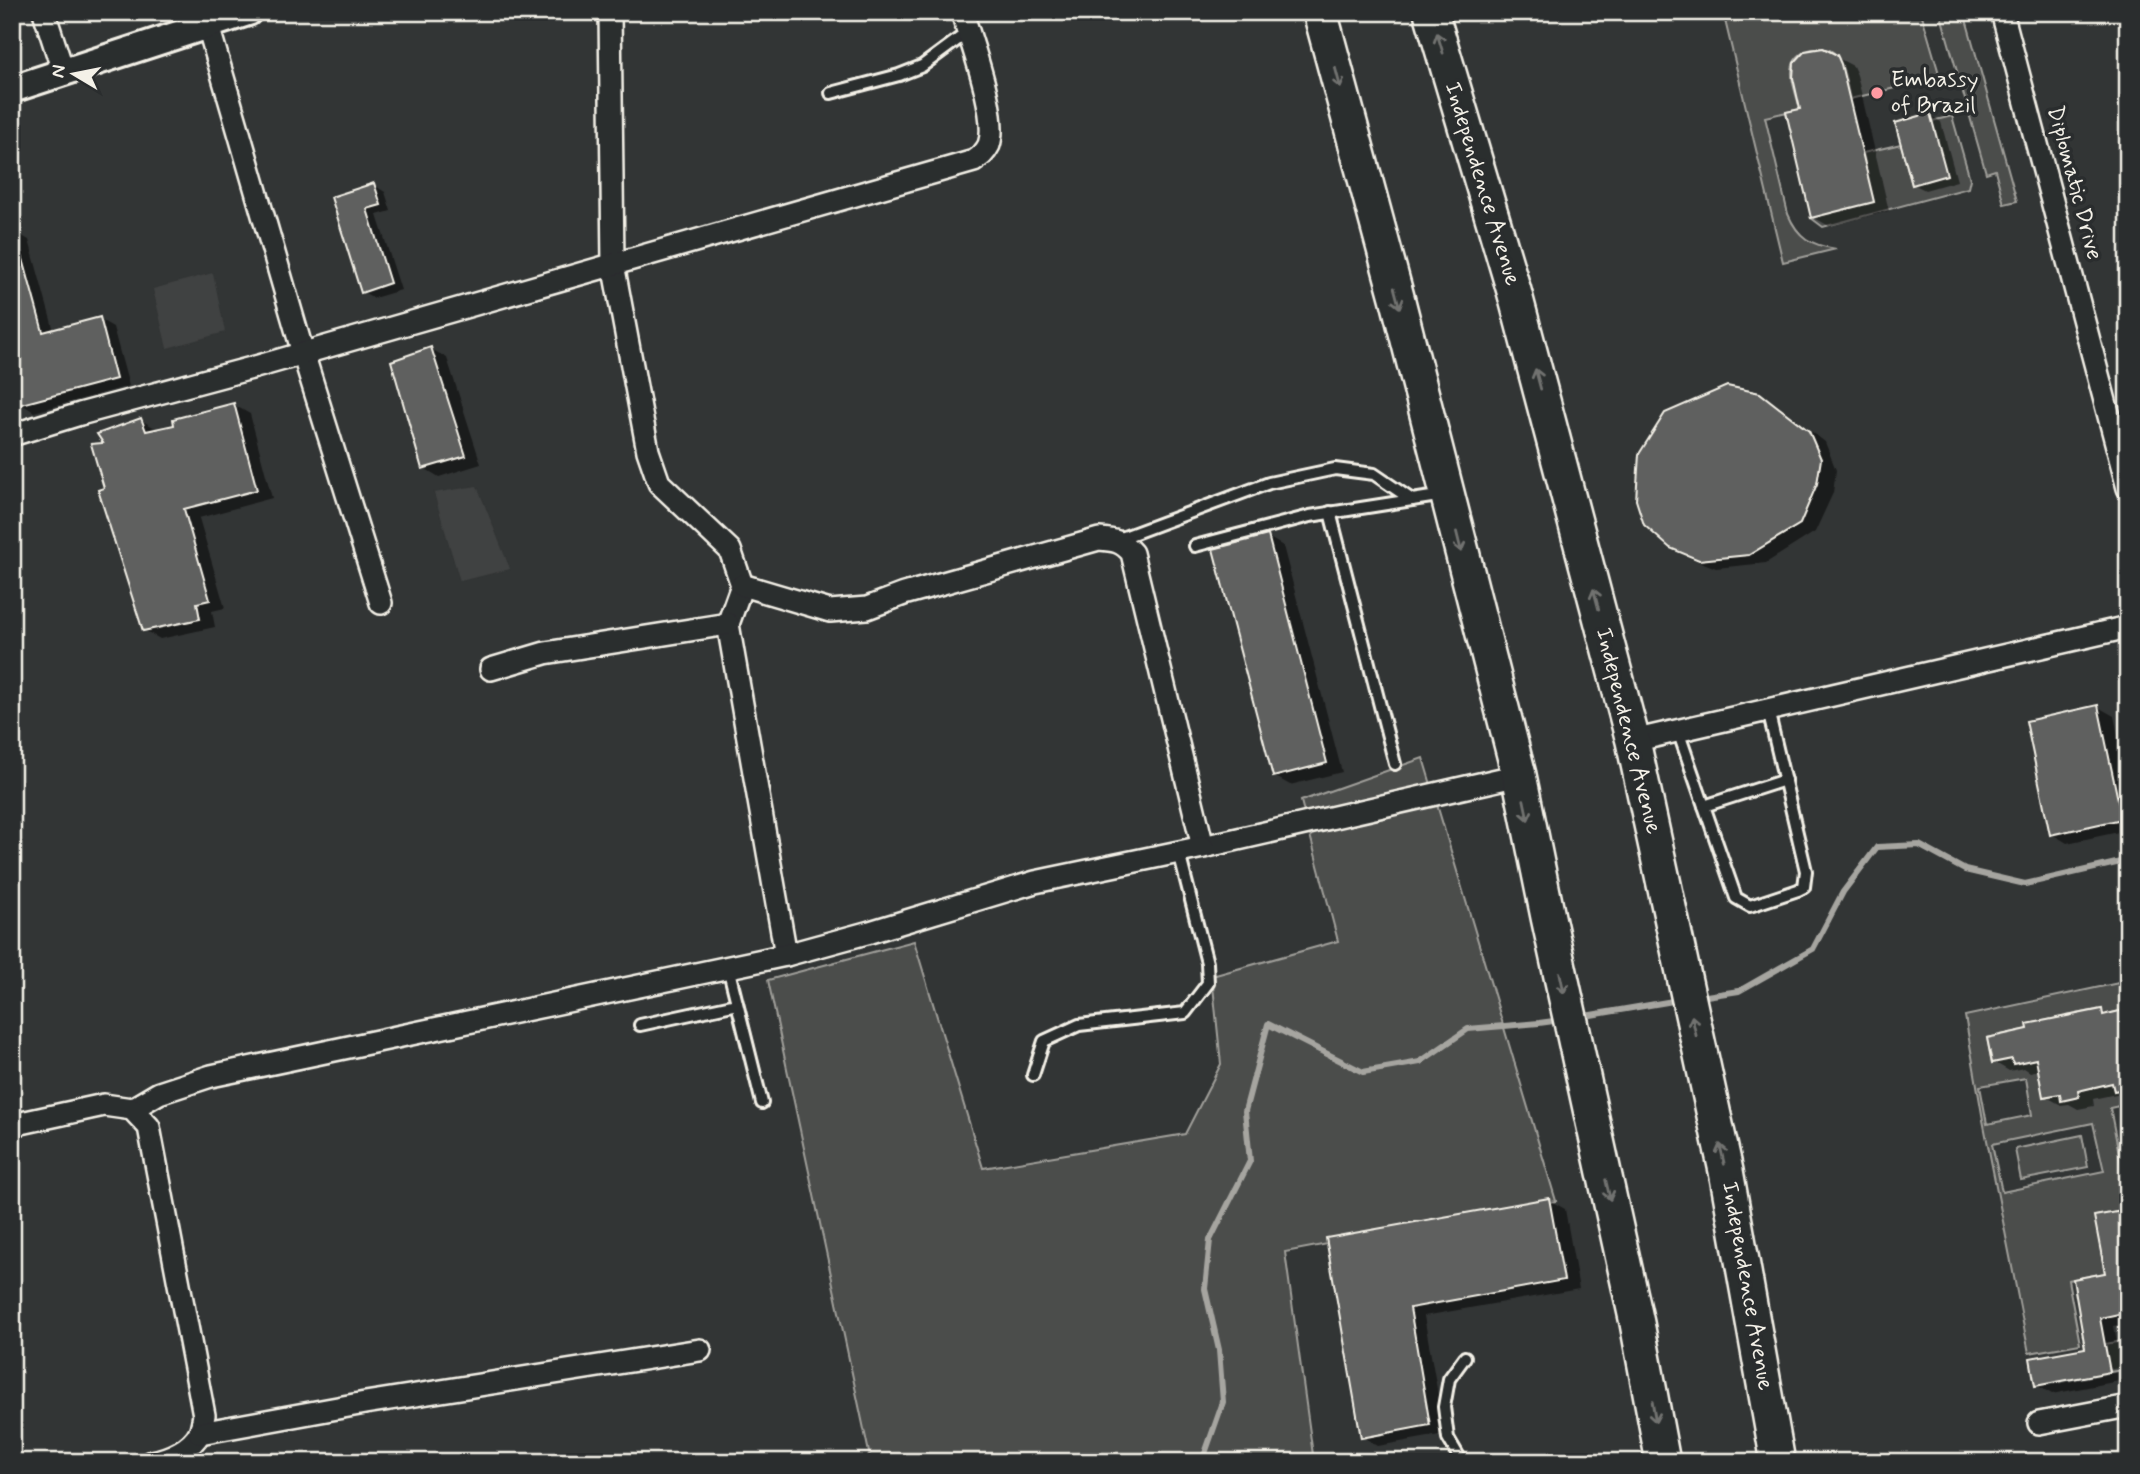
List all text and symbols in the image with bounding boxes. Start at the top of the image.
one-way arrow [1432,33,1445,55]
north arrow [38,38,108,108]
text: N [45,63,72,80]
place label: Embassy of Brazil [1891,65,1978,121]
one-way arrow [1333,67,1346,89]
street label: Independence Avenue [1437,78,1527,290]
marker: Embassy of Brazil [1869,85,1885,101]
street label: Diplomatic Drive [2039,103,2109,263]
one-way arrow [1391,286,1404,309]
one-way arrow [1530,368,1543,390]
one-way arrow [1453,530,1466,553]
one-way arrow [1589,588,1602,611]
street label: Independence Avenue [1588,625,1668,837]
one-way arrow [1519,798,1533,821]
one-way arrow [1556,971,1570,994]
one-way arrow [1687,1015,1701,1038]
one-way arrow [1715,1143,1728,1166]
one-way arrow [1601,1178,1615,1201]
street label: Independence Avenue [1714,1179,1780,1393]
one-way arrow [1648,1400,1661,1423]

